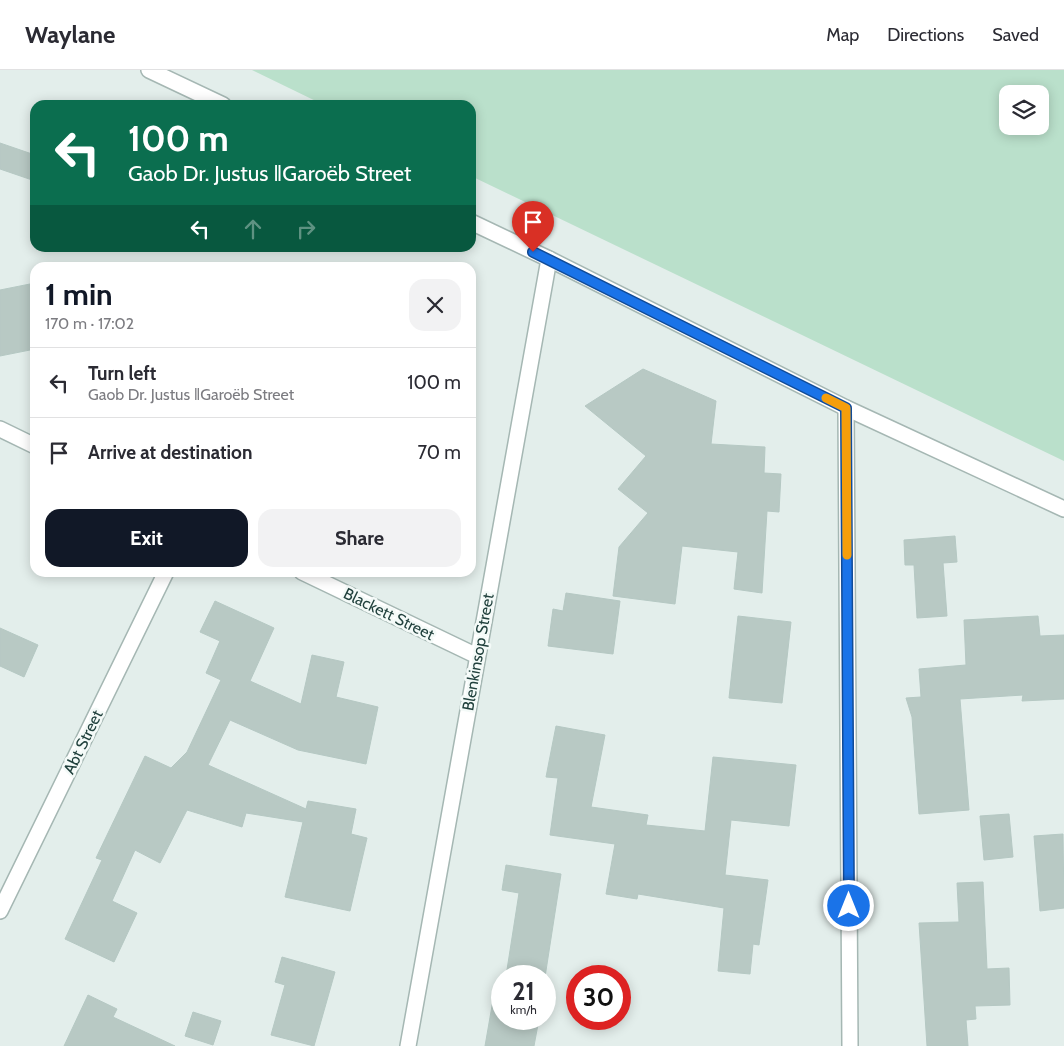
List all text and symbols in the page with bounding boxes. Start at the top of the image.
text: Waylane [25,20,115,49]
text: Map [826,24,859,46]
text: Directions [887,24,964,46]
text: Saved [992,24,1039,46]
map controls [999,85,1049,135]
button: layers [999,85,1049,135]
text: 100 m [128,117,229,160]
icon: left [45,120,110,185]
text: Gaob Dr. Justus ǁGaroëb Street [128,160,411,187]
pin [512,201,554,252]
icon: arrive [519,208,547,236]
icon: left [186,215,214,243]
icon: ahead [239,215,267,243]
icon: right [292,215,320,243]
text: 1 min [45,276,113,313]
button: close [409,279,461,331]
text: 170 m · 17:02 [45,314,134,333]
text: Turn left [88,362,156,385]
icon: left [45,369,73,397]
text: 100 m [407,371,461,394]
text: Gaob Dr. Justus ǁGaroëb Street [88,385,294,404]
icon: arrive [45,439,73,467]
text: Arrive at destination [88,441,252,464]
text: 70 m [417,441,461,464]
button: Exit [45,509,248,567]
button: Share [258,509,461,567]
street label: Blackett Street [340,584,438,644]
street label: Blenkinsop Street [458,591,498,712]
street label: Abt Street [59,706,107,777]
position arrow [822,879,874,931]
speed limit sign: 30 [566,965,631,1030]
text: 21 [512,976,535,1006]
text: km/h [510,1002,537,1017]

